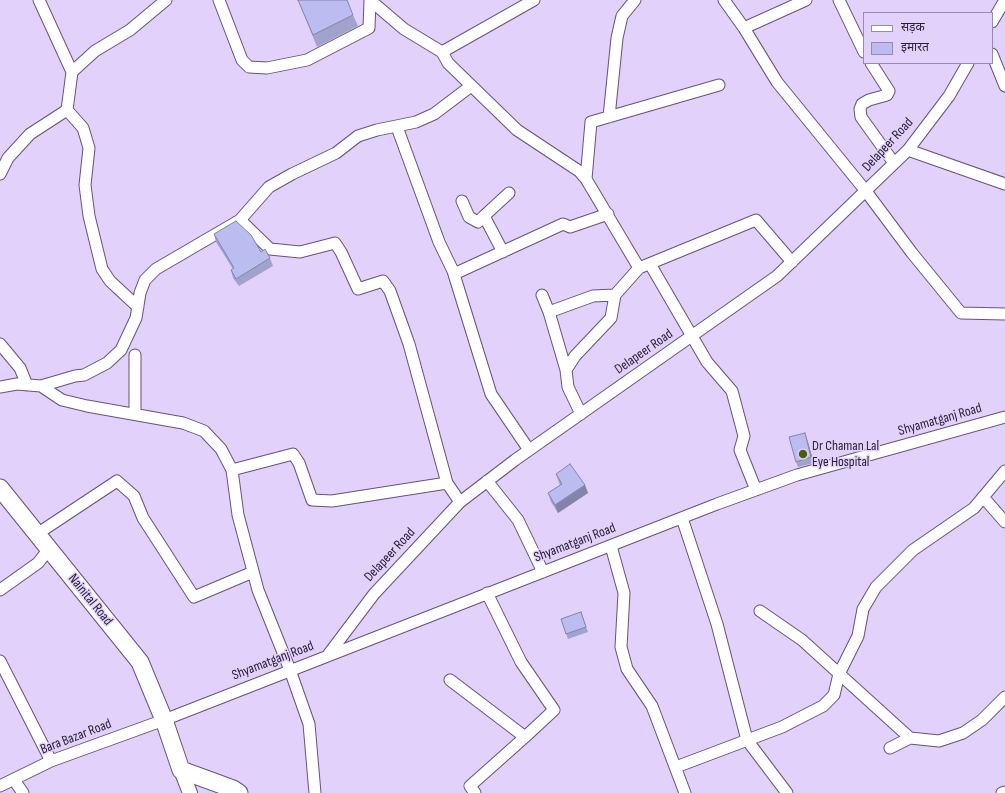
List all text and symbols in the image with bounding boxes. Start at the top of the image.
legend [863,12,993,64]
text: सड़क [901,20,925,35]
text: इमारत [901,40,929,55]
street label: Delapeer Road [859,115,917,175]
street label: Delapeer Road [612,326,676,378]
street label: Shyamatganj Road [896,400,984,440]
place label: Dr Chaman Lal Eye Hospital [812,438,879,470]
marker: Dr Chaman Lal Eye Hospital [797,448,809,460]
street label: Shyamatganj Road [532,520,618,566]
street label: Delapeer Road [361,525,419,585]
street label: Nainital Road [64,571,116,629]
street label: Shyamatganj Road [230,638,316,684]
street label: Bara Bazar Road [38,716,114,758]

